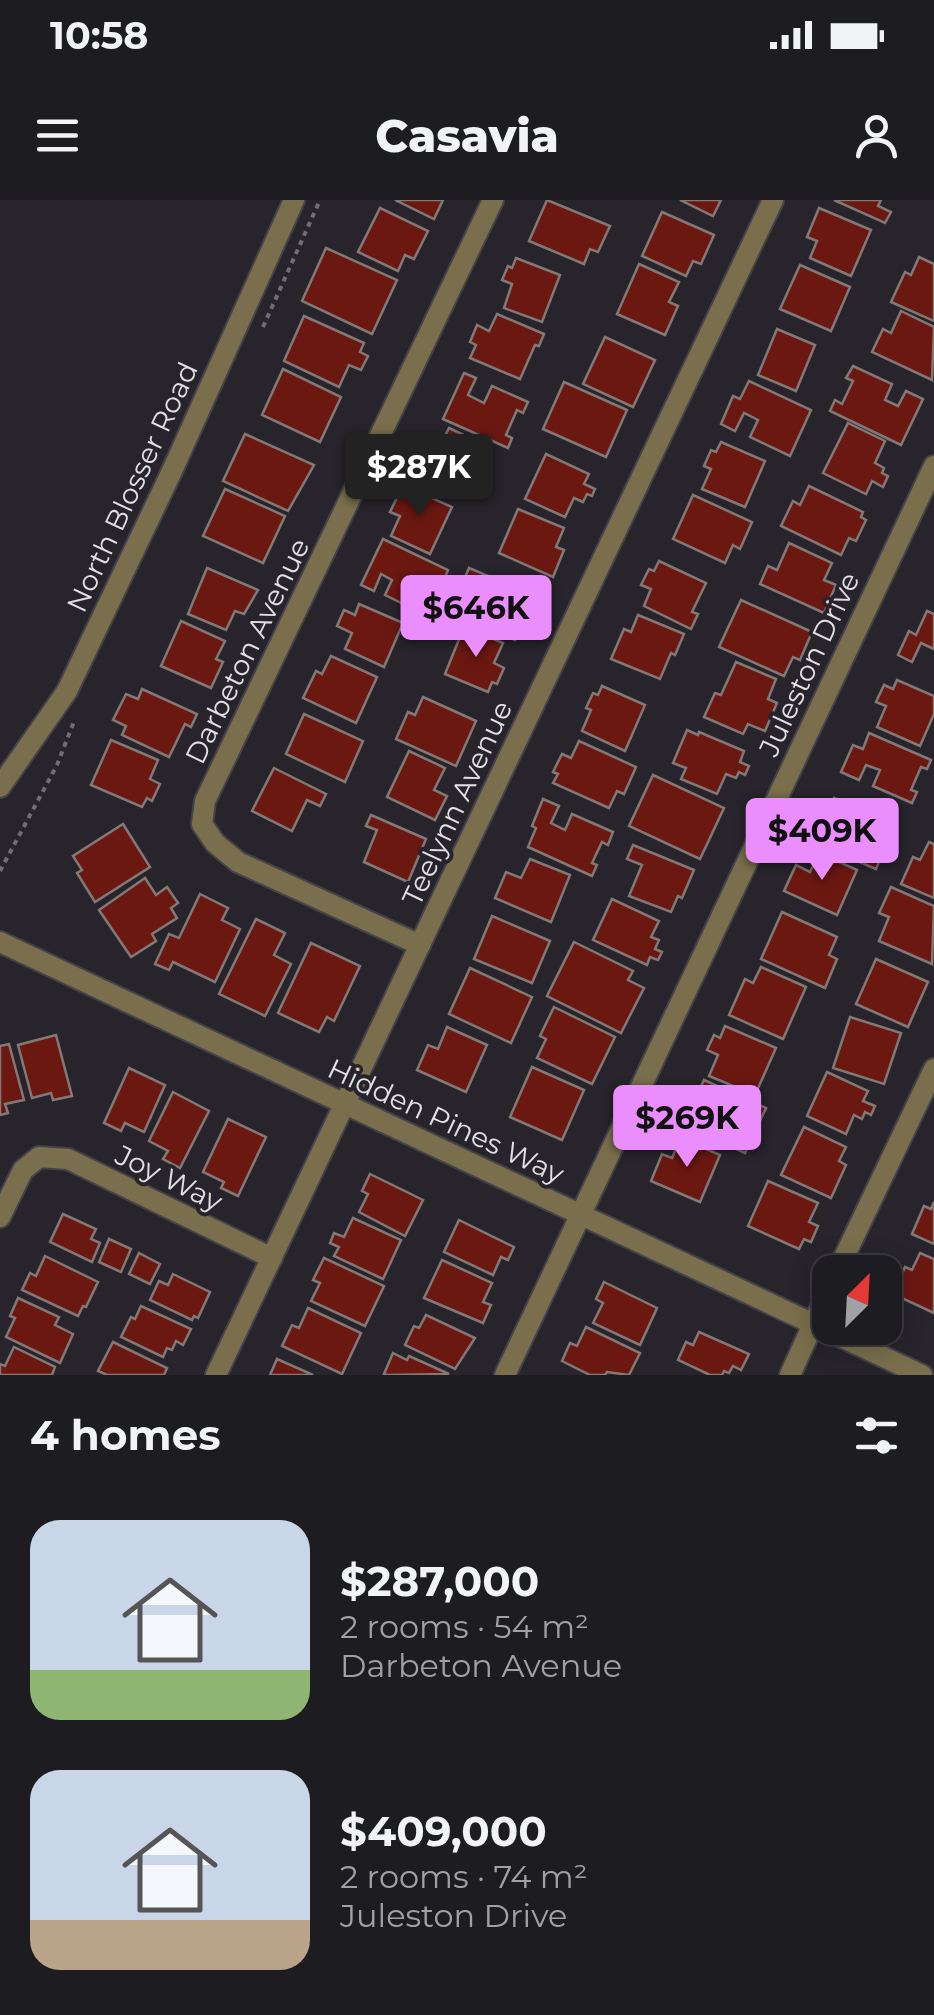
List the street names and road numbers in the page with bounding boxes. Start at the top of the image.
street label: North Blosser Road [59,357,205,617]
street label: Darbeton Avenue [178,533,316,769]
street label: Juleston Drive [751,567,866,762]
street label: Teelynn Avenue [395,695,519,911]
street label: Hidden Pines Way [323,1051,570,1191]
street label: Joy Way [109,1137,229,1219]

